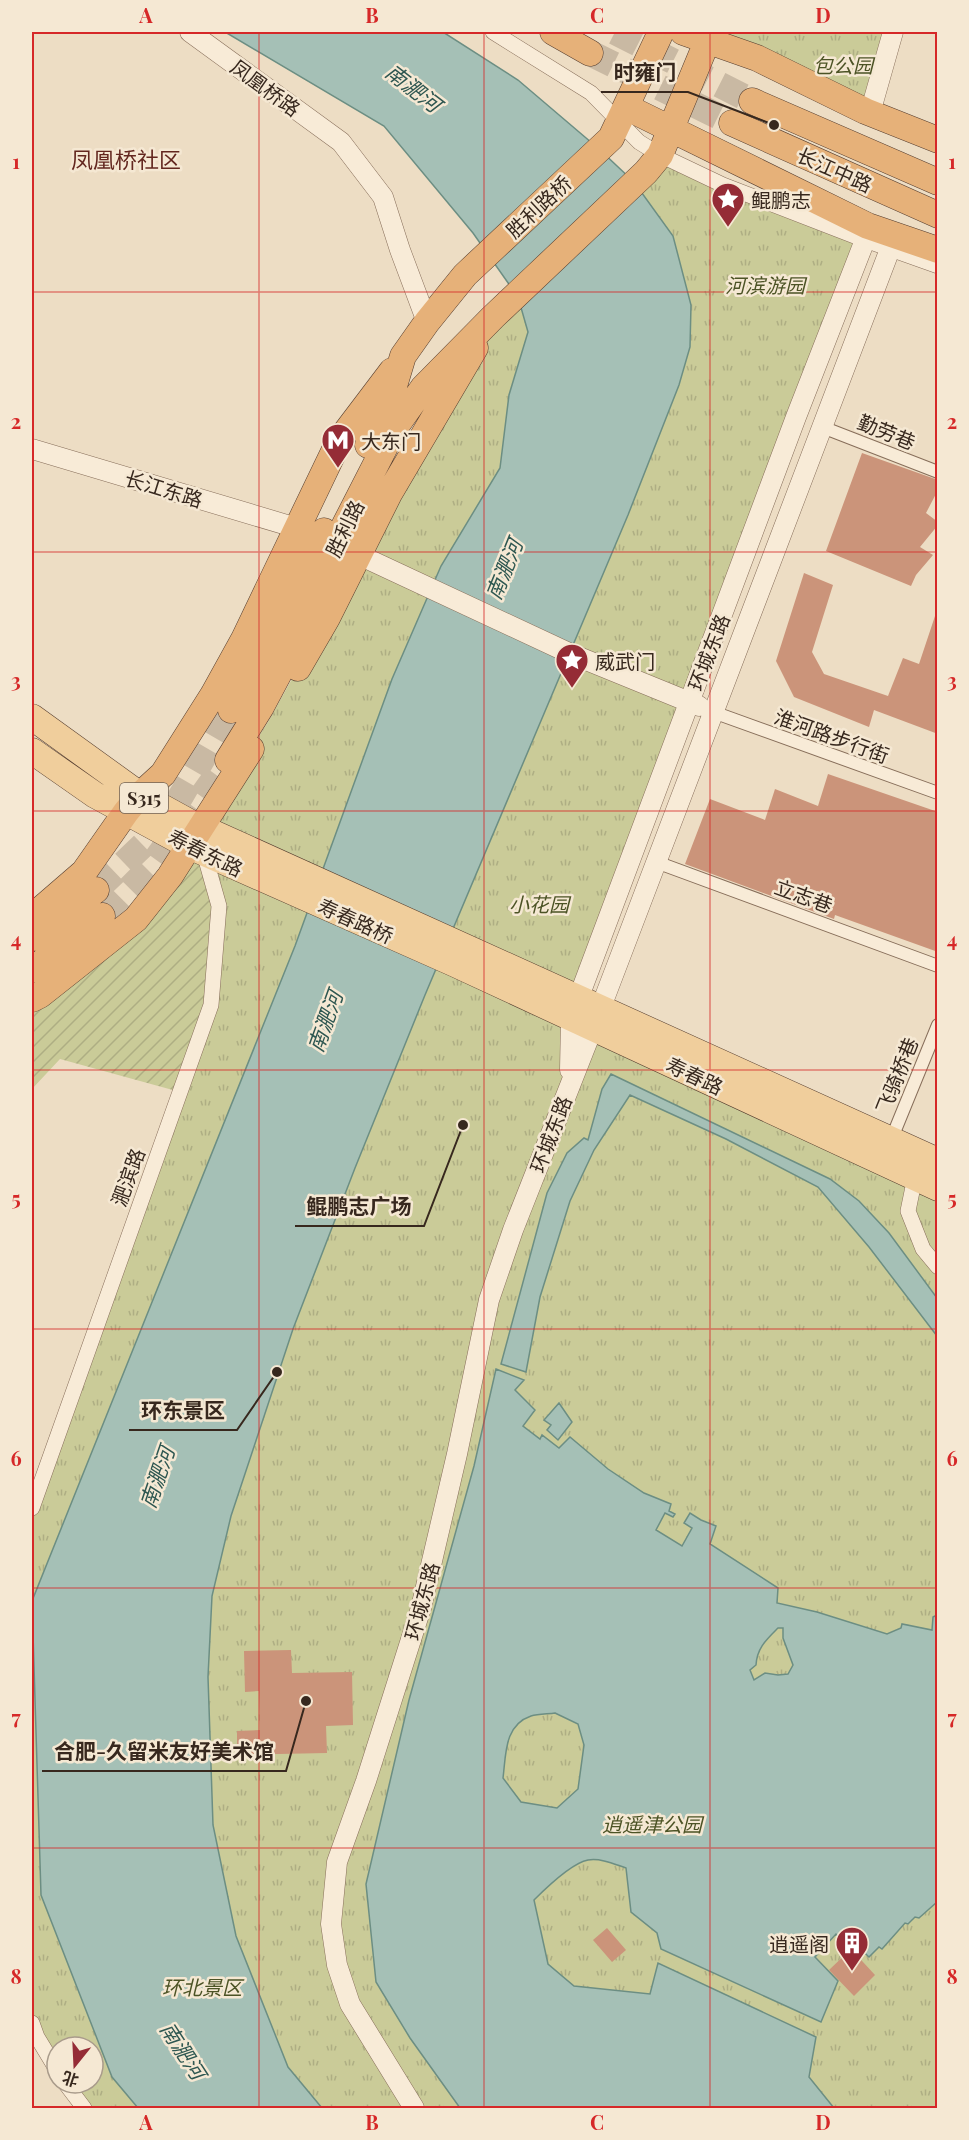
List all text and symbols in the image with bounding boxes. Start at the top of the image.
text: A [138,1,153,28]
text: B [365,1,379,28]
text: C [590,1,604,28]
text: D [815,1,831,28]
park label: 包公园 [813,51,876,78]
street label: 凤凰桥路 [226,53,306,121]
callout: 时雍门 [601,53,688,92]
water label: 南淝河 [381,57,451,120]
text: 时雍门 [614,57,677,85]
street label: 长江中路 [793,140,877,198]
district label: 凤凰桥社区 [71,144,181,174]
text: 1 [12,147,20,174]
text: 1 [948,147,956,174]
street label: 胜利路桥 [500,169,576,243]
place icon: 鲲鹏志 [710,181,746,228]
place label: 鲲鹏志 [751,186,811,213]
park label: 河滨游园 [725,271,808,298]
text: 2 [11,407,21,434]
street label: 勤劳巷 [854,407,920,455]
text: 2 [947,407,957,434]
metro station icon: 大东门 [320,422,356,469]
place label: 大东门 [361,427,421,454]
street label: 长江东路 [122,463,206,513]
street label: 胜利路 [319,495,369,561]
water label: 南淝河 [478,531,529,603]
street label: 环城东路 [681,610,735,694]
place icon: 威武门 [554,642,590,689]
place label: 威武门 [595,647,655,674]
text: 3 [11,666,21,693]
text: 3 [947,666,957,693]
street label: 淮河路步行街 [771,702,893,768]
road number: S315 [120,783,168,813]
street label: 寿春东路 [164,822,248,882]
street label: 立志巷 [771,872,837,918]
park label: 小花园 [509,890,572,917]
street label: 寿春路桥 [314,891,398,949]
text: 4 [11,925,21,952]
text: 4 [947,925,957,952]
water label: 南淝河 [300,983,349,1055]
street label: 飞骑桥巷 [868,1033,924,1117]
street label: 寿春路 [662,1050,728,1100]
street label: 环城东路 [523,1092,577,1176]
street label: 淝滨路 [104,1144,150,1210]
text: 5 [11,1184,21,1211]
text: 5 [947,1184,957,1211]
callout: 鲲鹏志广场 [295,1187,424,1226]
text: 鲲鹏志广场 [307,1191,412,1219]
callout: 环东景区 [129,1391,237,1430]
text: 环东景区 [141,1395,225,1423]
water label: 南淝河 [133,1439,181,1511]
text: 6 [10,1444,22,1471]
text: 6 [946,1444,958,1471]
street label: 环城东路 [398,1559,444,1643]
text: 7 [11,1703,21,1730]
text: 7 [947,1703,957,1730]
callout: 合肥-久留米友好美术馆 [42,1732,286,1771]
text: 合肥-久留米友好美术馆 [54,1736,274,1764]
park label: 逍遥津公园 [602,1810,705,1837]
building icon: 逍遥阁 [834,1925,870,1972]
place label: 逍遥阁 [769,1930,829,1957]
text: 8 [10,1962,22,1989]
text: 8 [946,1962,958,1989]
park label: 环北景区 [162,1973,245,2000]
water label: 南淝河 [155,2016,215,2087]
north arrow [45,2035,105,2095]
text: 北 [59,2067,81,2092]
text: A [138,2108,153,2135]
text: B [365,2108,379,2135]
text: C [590,2108,604,2135]
text: D [815,2108,831,2135]

